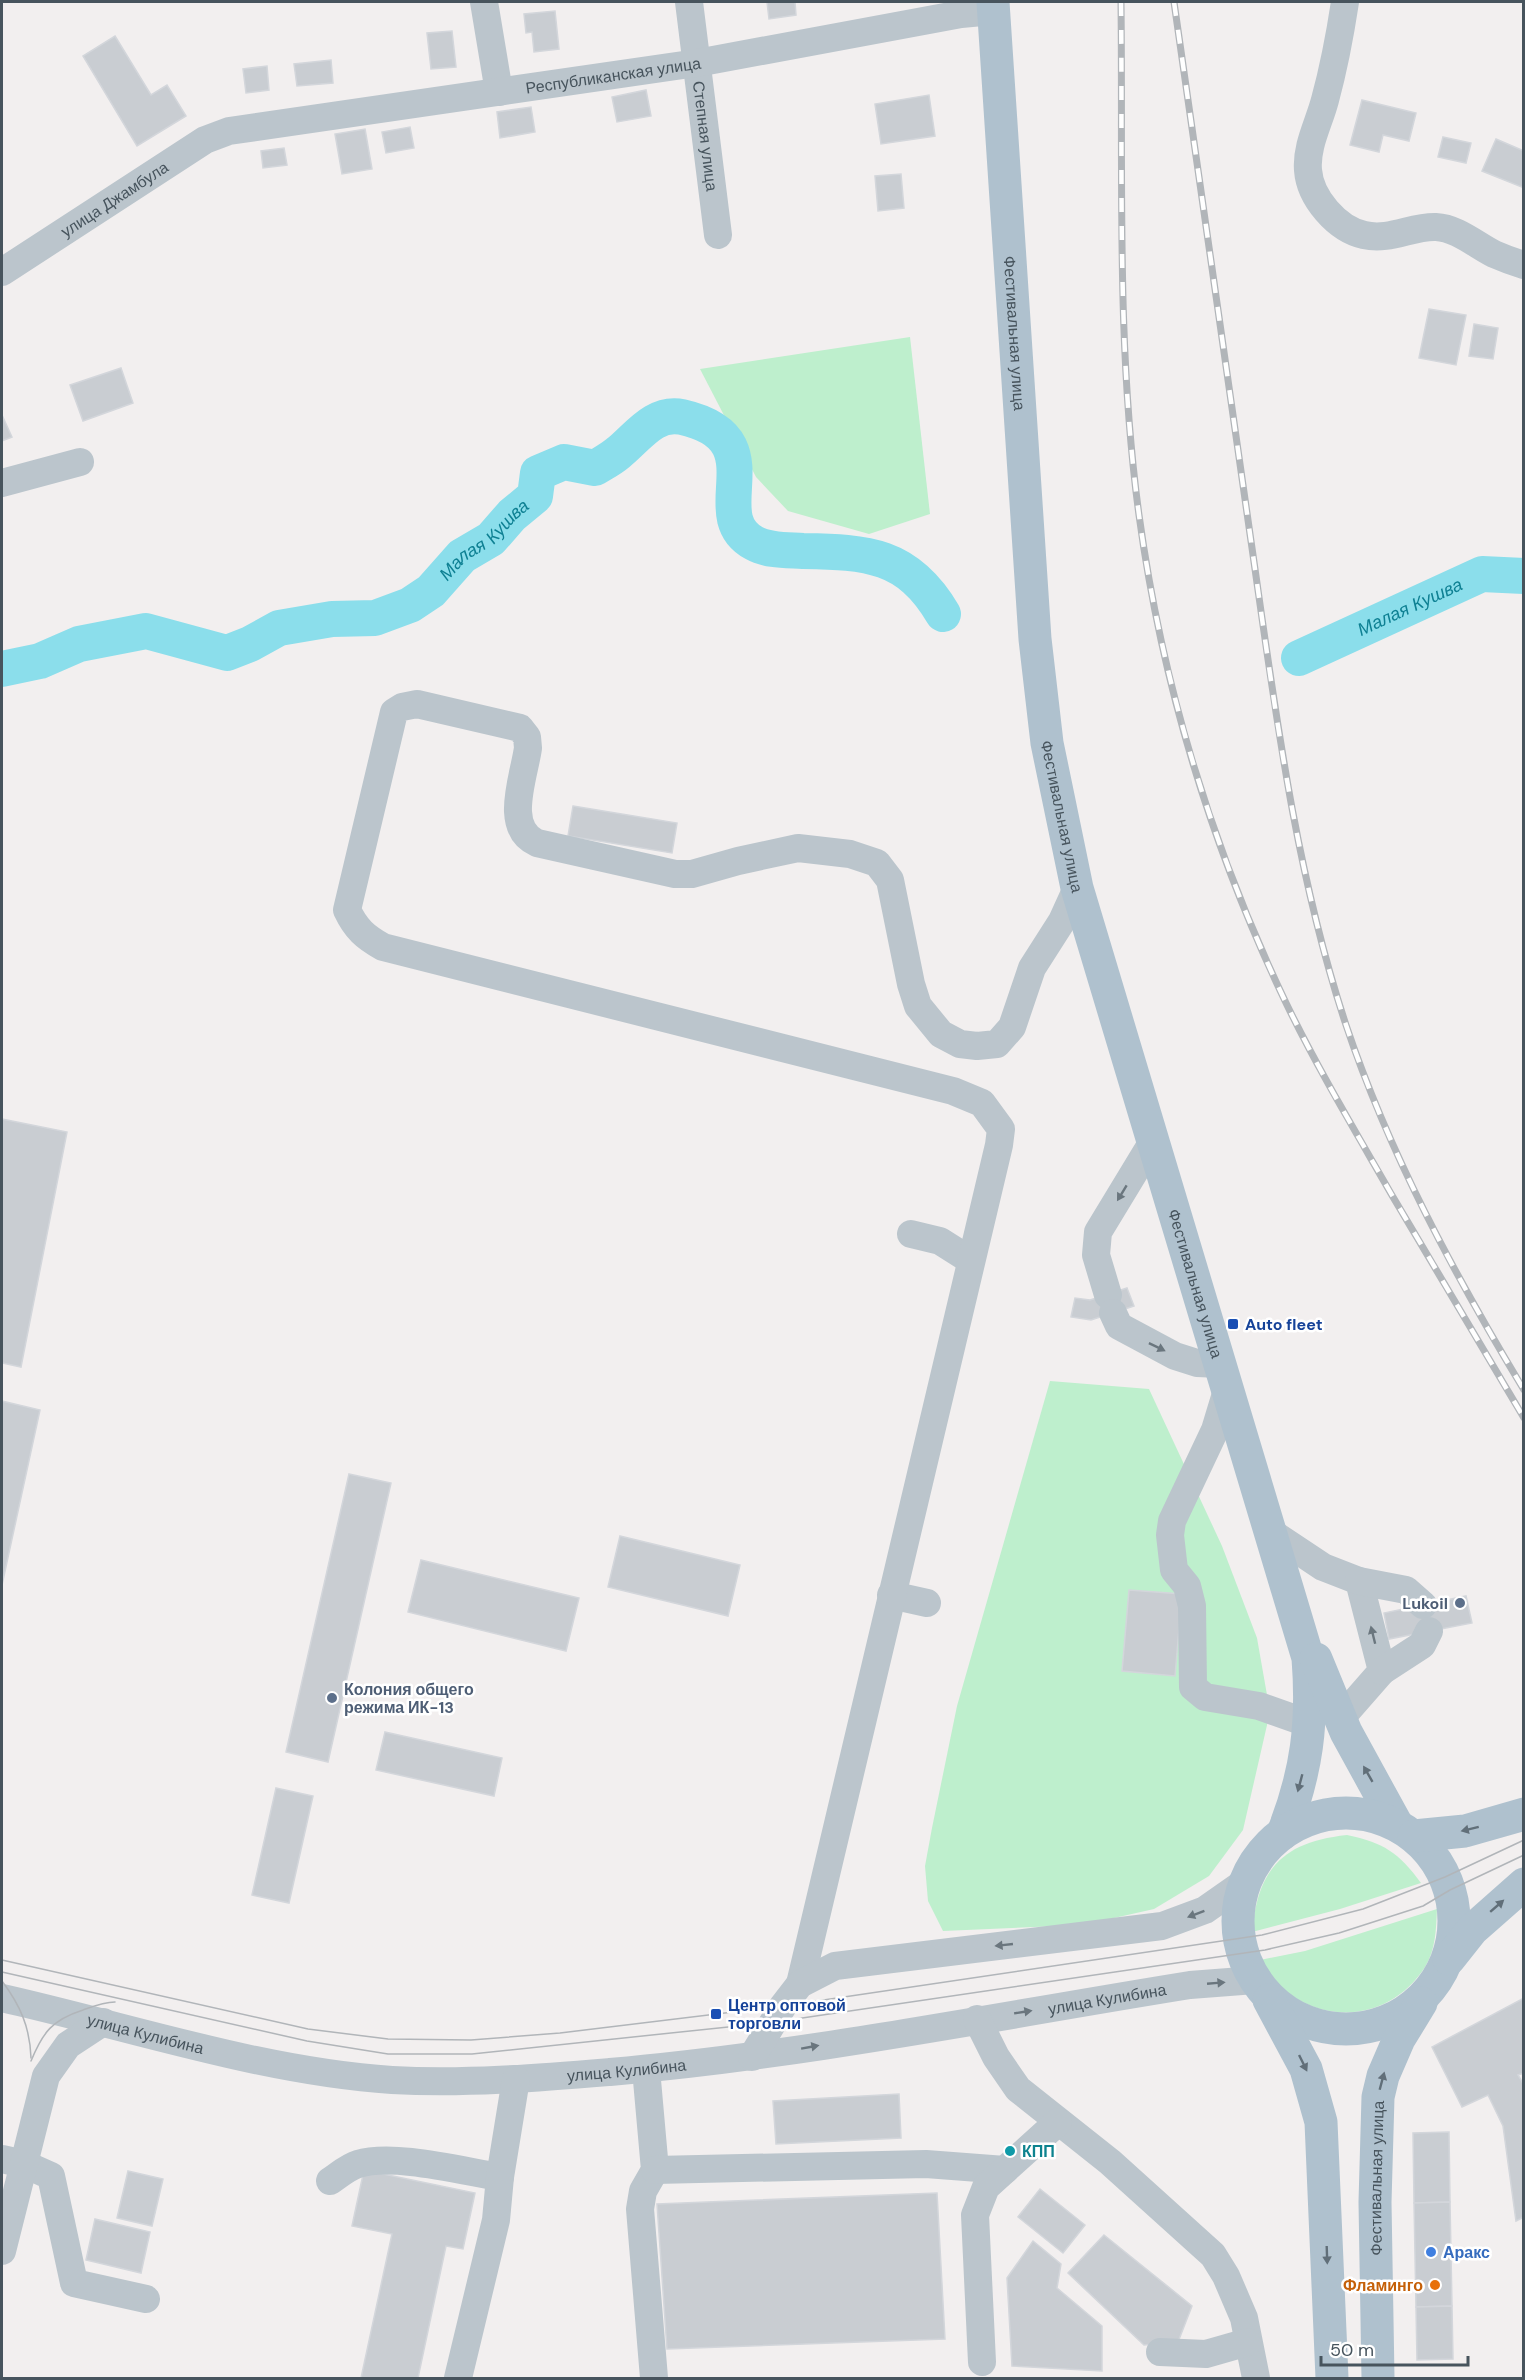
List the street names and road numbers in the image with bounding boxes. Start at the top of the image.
street label: Республиканская улица [524,53,702,99]
street label: Степная улица [688,80,722,192]
street label: улица Джамбула [57,157,173,242]
street label: Фестивальная улица [999,255,1030,411]
street label: Фестивальная улица [1036,738,1088,895]
street label: Фестивальная улица [1163,1206,1228,1361]
street label: улица Кулибина [1047,1979,1168,2020]
street label: улица Кулибина [85,2009,206,2059]
street label: улица Кулибина [566,2054,687,2086]
street label: Фестивальная улица [1365,2100,1389,2256]

